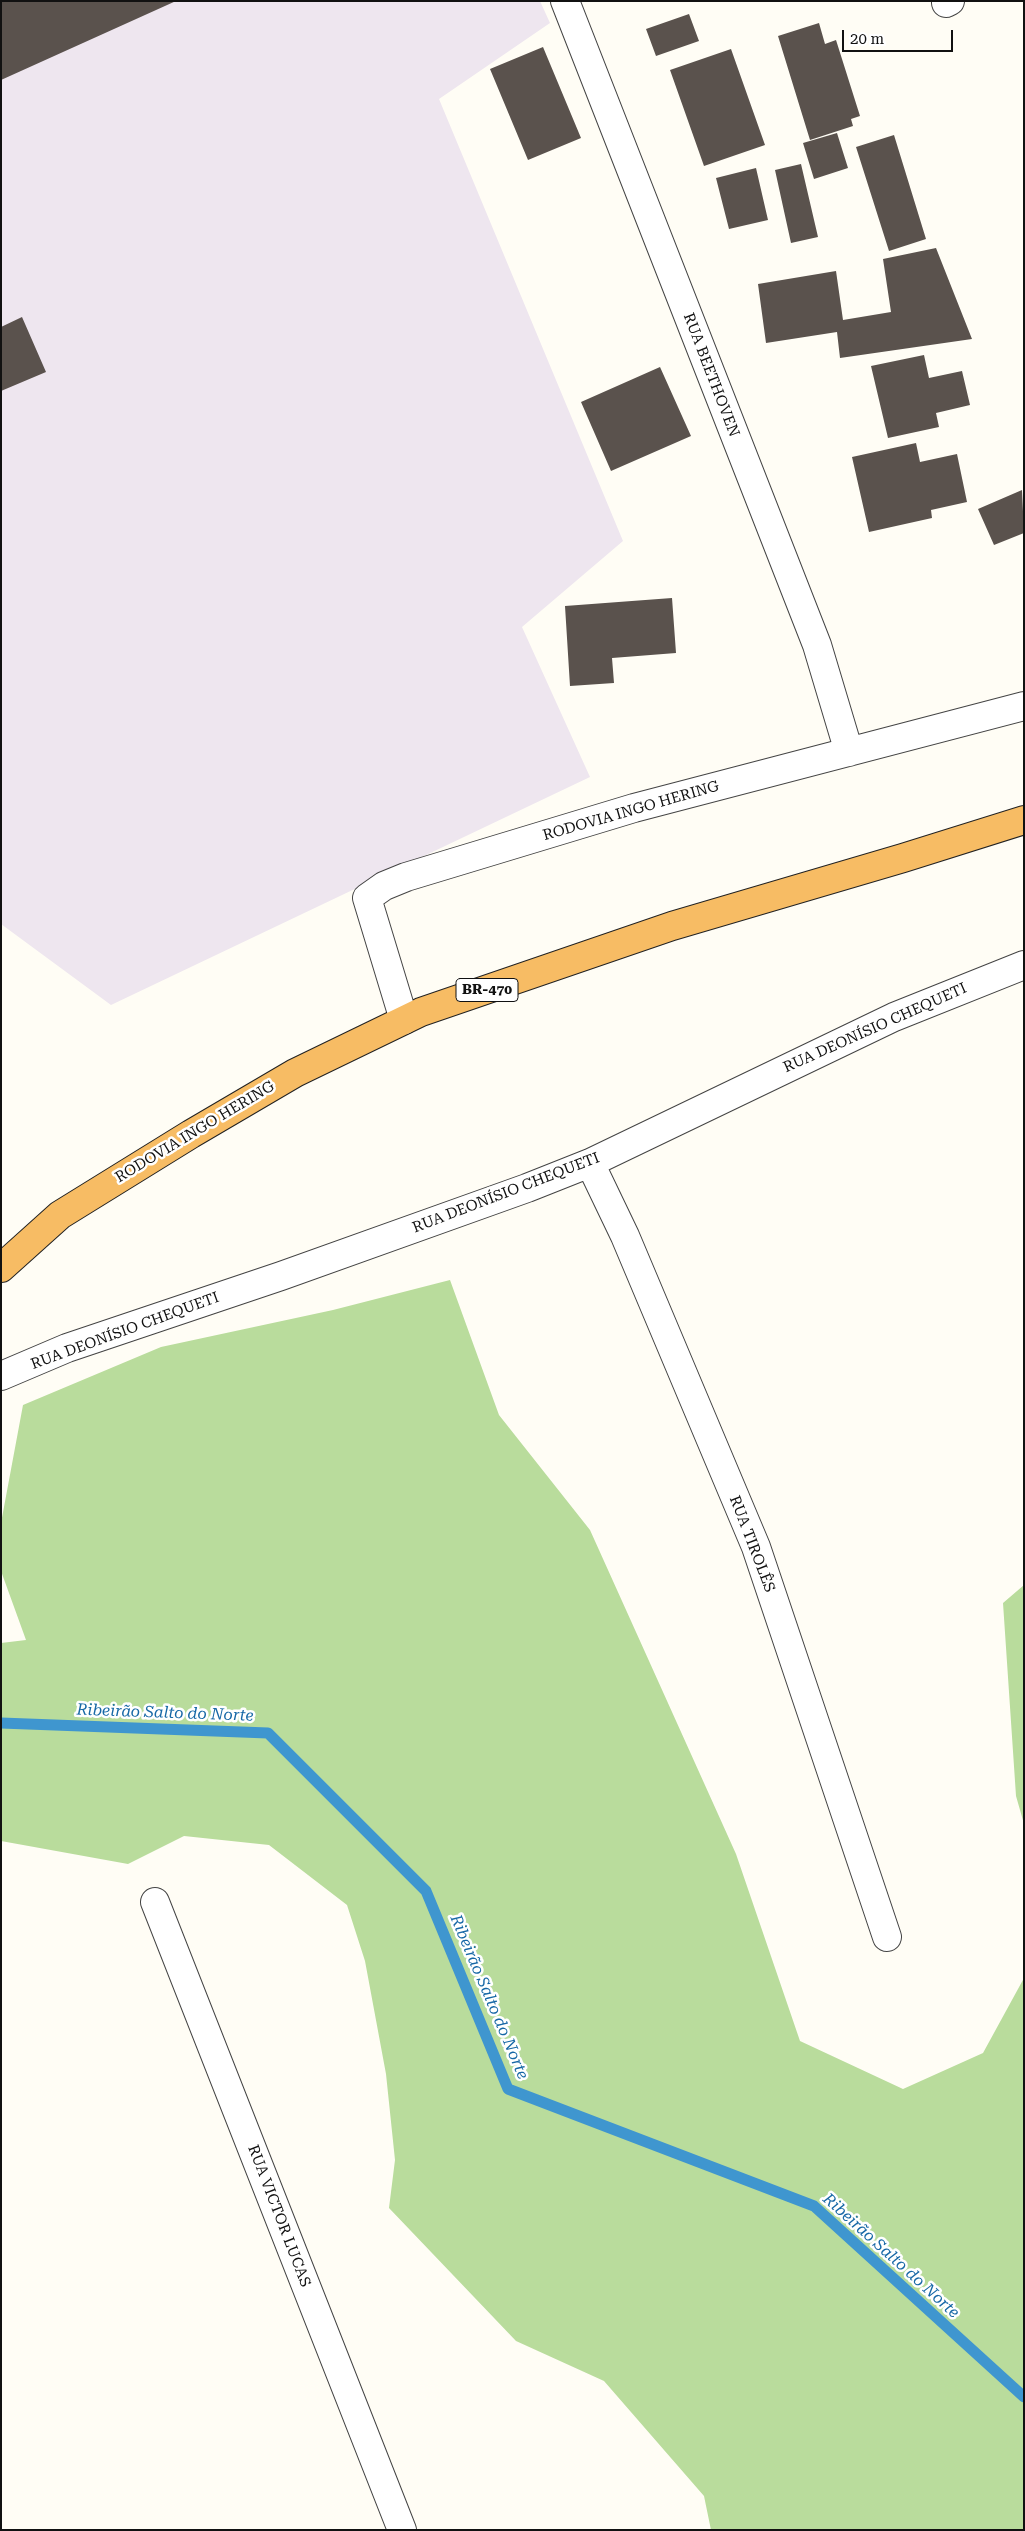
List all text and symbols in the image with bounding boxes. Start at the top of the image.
scale bar [845,20,956,52]
text: 20 m [850,30,884,48]
street label: RUA BEETHOVEN [679,311,743,439]
street label: RODOVIA INGO HERING [541,777,721,845]
road number: BR-470 [456,978,518,1002]
street label: RUA DEONÍSIO CHEQUETI [780,979,970,1077]
street label: RODOVIA INGO HERING [112,1077,278,1187]
street label: RUA DEONÍSIO CHEQUETI [410,1149,602,1237]
street label: RUA DEONÍSIO CHEQUETI [28,1289,222,1373]
street label: RUA TIROLÊS [725,1493,779,1595]
water label: Ribeirão Salto do Norte [76,1700,254,1726]
water label: Ribeirão Salto do Norte [446,1912,532,2082]
street label: RUA VICTOR LUCAS [244,2142,314,2290]
water label: Ribeirão Salto do Norte [819,2190,963,2322]

